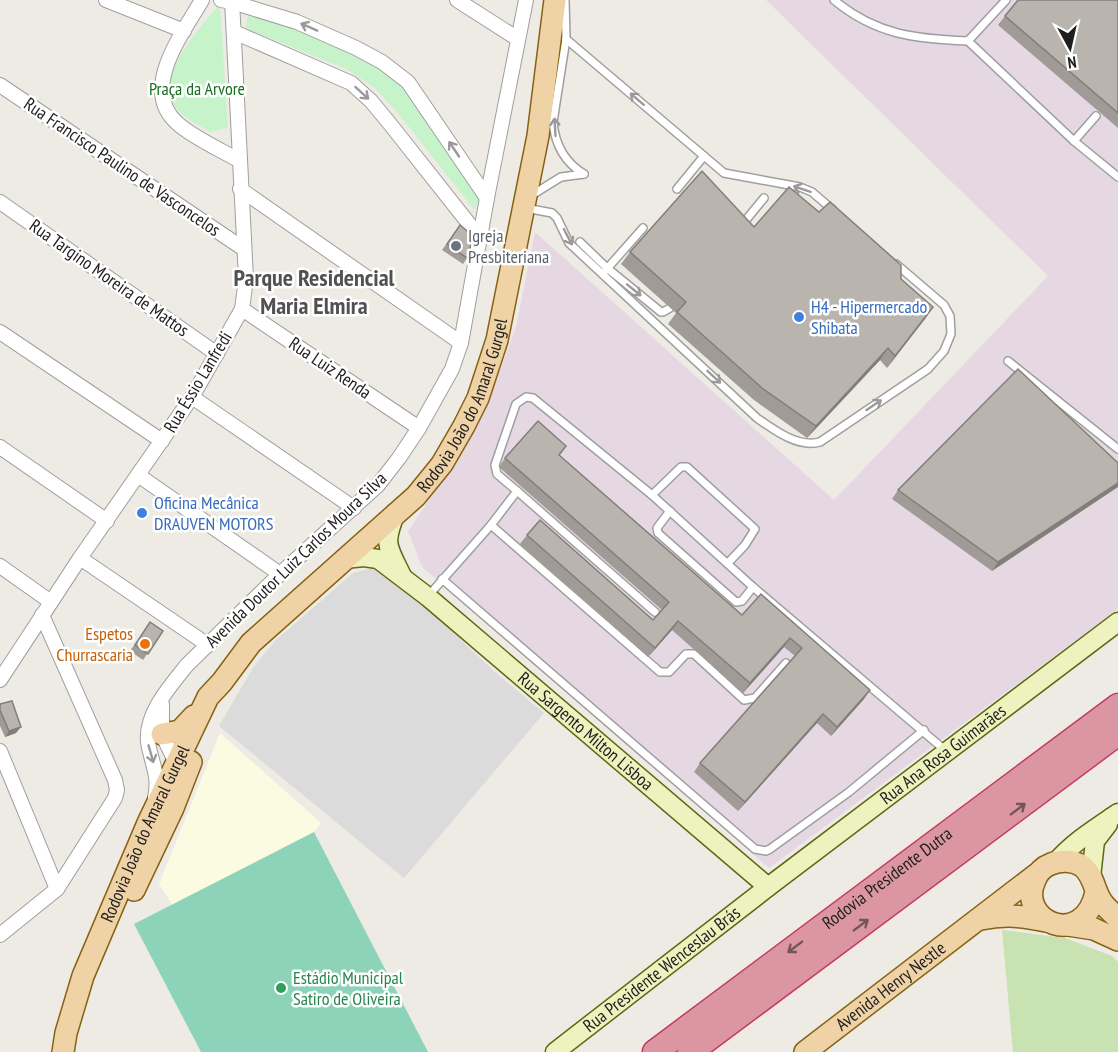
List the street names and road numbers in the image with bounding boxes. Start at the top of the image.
street label: Rua Francisco Paulino de Vasconcelos [20,92,225,241]
street label: Rua Targino Moreira de Mattos [25,214,194,341]
street label: Rodovia João do Amaral Gurgel [411,316,512,497]
street label: Rua Éssio Lanfredi [158,327,237,436]
street label: Rua Luiz Renda [285,332,376,404]
street label: Avenida Doutor Luiz Carlos Moura Silva [200,467,391,652]
street label: Rua Sargento Milton Lisboa [513,667,658,795]
street label: Rua Ana Rosa Guimarães [875,699,1010,809]
street label: Rodovia João do Amaral Gurgel [95,741,195,926]
street label: Rodovia Presidente Dutra [817,822,957,934]
street label: Rua Presidente Wenceslau Brás [578,901,745,1037]
street label: Avenida Henry Nestle [831,936,950,1035]

